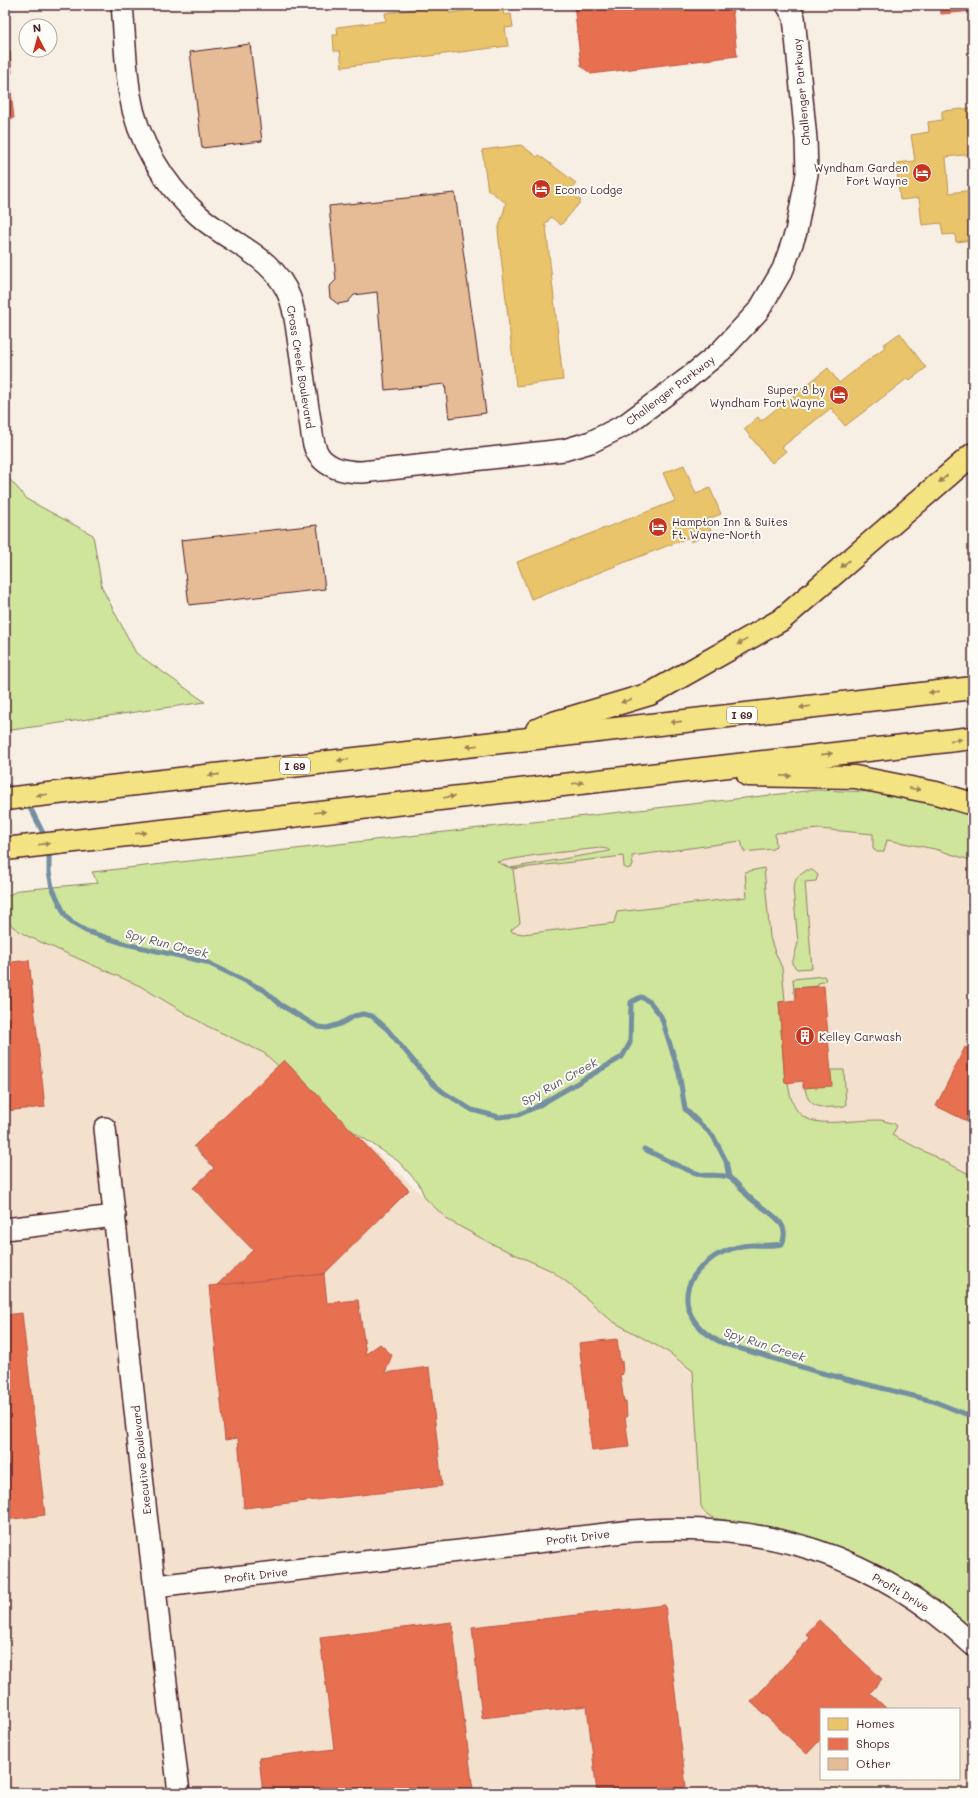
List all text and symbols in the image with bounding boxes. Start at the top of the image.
north arrow [18,18,58,58]
text: N [32,20,42,35]
street label: Challenger Parkway [789,37,813,146]
place label: Wyndham Garden Fort Wayne [814,160,908,188]
hotel icon: Wyndham Garden Fort Wayne [911,162,933,184]
hotel icon: Econo Lodge [530,178,552,200]
place label: Econo Lodge [555,182,623,197]
street label: Cross Creek Boulevard [284,304,318,430]
street label: Challenger Parkway [623,351,718,428]
place label: Super 8 by Wyndham Fort Wayne [709,382,825,410]
hotel icon: Super 8 by Wyndham Fort Wayne [828,384,850,406]
one-way arrow [938,475,949,484]
place label: Hampton Inn & Suites Ft. Wayne-North [672,514,788,542]
hotel icon: Hampton Inn & Suites Ft. Wayne-North [647,516,669,538]
one-way arrow [840,559,850,569]
one-way arrow [736,639,748,646]
one-way arrow [928,689,940,695]
one-way arrow [620,698,632,704]
one-way arrow [799,704,811,711]
road number: I 69 [727,707,757,723]
one-way arrow [670,719,682,726]
one-way arrow [950,737,962,743]
one-way arrow [466,742,478,749]
one-way arrow [821,751,833,758]
one-way arrow [337,757,349,764]
road number: I 69 [280,758,310,774]
one-way arrow [208,772,220,778]
one-way arrow [780,772,792,779]
one-way arrow [572,779,584,786]
one-way arrow [909,786,921,792]
one-way arrow [36,791,48,798]
one-way arrow [443,794,455,801]
one-way arrow [314,809,326,815]
one-way arrow [135,829,147,836]
one-way arrow [38,841,50,847]
water label: Spy Run Creek [124,925,211,961]
building icon: Kelley Carwash [794,1025,816,1047]
place label: Kelley Carwash [819,1029,901,1044]
water label: Spy Run Creek [518,1053,601,1109]
water label: Spy Run Creek [722,1323,808,1365]
street label: Executive Boulevard [128,1405,154,1515]
street label: Profit Drive [545,1526,611,1548]
street label: Profit Drive [223,1564,289,1586]
street label: Profit Drive [870,1569,932,1615]
legend [820,1708,960,1780]
text: Homes [856,1715,895,1731]
text: Shops [856,1735,890,1751]
text: Other [856,1755,891,1771]

